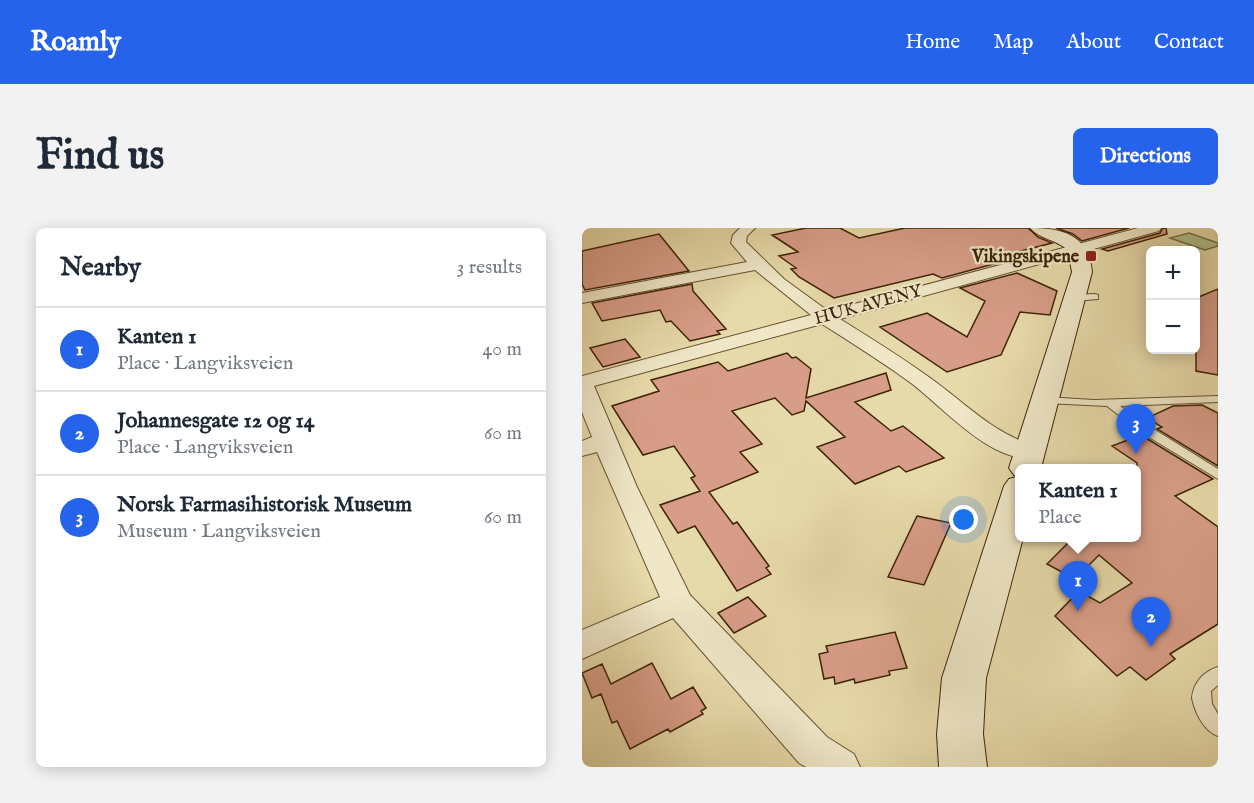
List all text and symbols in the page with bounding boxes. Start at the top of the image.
text: Roamly [30,25,121,60]
text: Home [905,29,960,56]
text: Map [993,29,1033,56]
text: About [1066,29,1121,56]
text: Contact [1154,29,1224,56]
button: Directions [1073,128,1218,185]
text: Find us [36,130,164,183]
place label: Vikingskipene [971,246,1080,269]
map controls [1146,246,1200,354]
button: + [1146,246,1200,300]
marker: Vikingskipene [1084,249,1098,263]
text: Nearby [60,251,141,284]
text: 3 results [457,255,522,280]
street label: HUK AVENY [812,280,926,331]
button: − [1146,300,1200,354]
text: Kanten 1 [117,323,196,351]
text: 1 [76,337,83,362]
text: 40 m [483,337,522,362]
text: Place · Langviksveien [117,351,293,376]
pin: 3 [1116,404,1156,454]
text: Johannesgate 12 og 14 [117,407,314,435]
text: 2 [75,421,84,446]
text: 60 m [484,421,522,446]
text: Place · Langviksveien [117,435,293,460]
popup [1015,464,1141,542]
text: Kanten 1 [1038,477,1118,505]
text: Norsk Farmasihistorisk Museum [117,491,412,519]
text: 3 [76,505,83,530]
text: 60 m [484,505,522,530]
your location [949,505,978,534]
text: Place [1038,505,1082,530]
text: Museum · Langviksveien [117,519,321,544]
pin: 1 [1058,562,1098,611]
pin: 2 [1132,598,1170,647]

